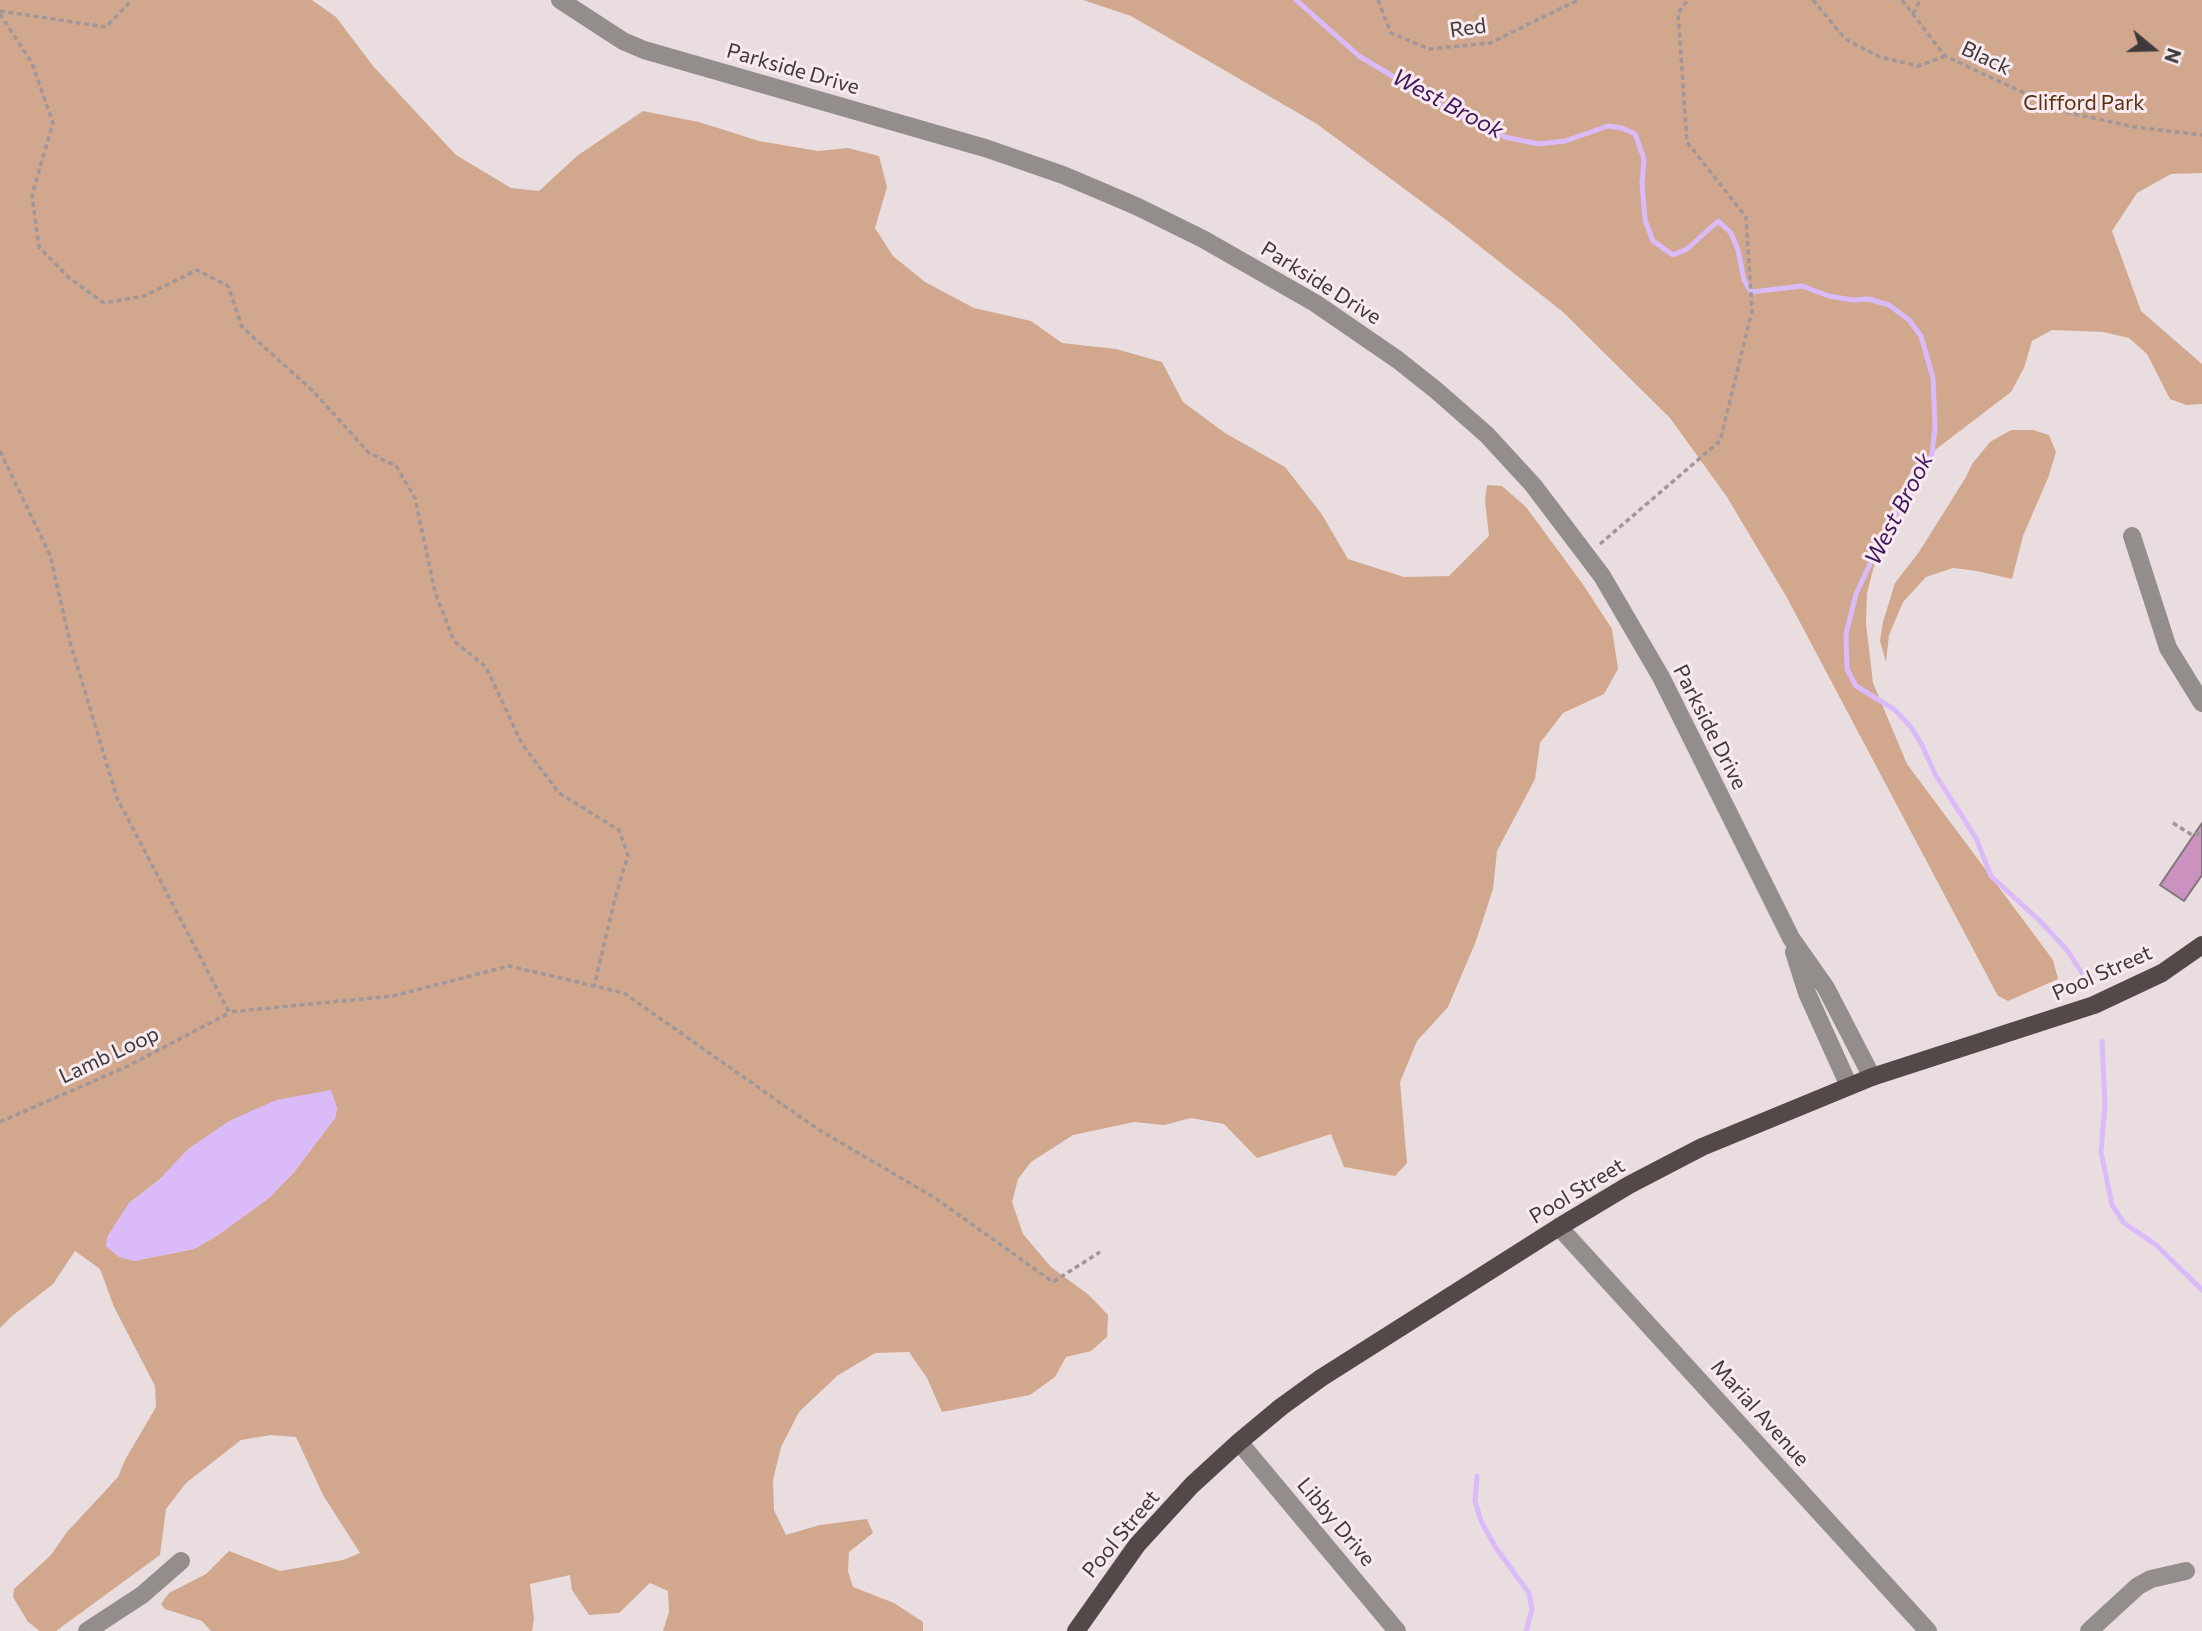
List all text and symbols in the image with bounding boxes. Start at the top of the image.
street label: Red [1448,13,1488,43]
north arrow [2118,14,2188,84]
street label: Black [1957,36,2015,80]
street label: Parkside Drive [724,38,862,100]
text: N [2160,46,2187,66]
water label: West Brook [1388,63,1508,145]
park label: Clifford Park [2023,90,2145,116]
street label: Parkside Drive [1256,236,1386,330]
water label: West Brook [1859,448,1939,570]
street label: Parkside Drive [1668,660,1752,794]
street label: Pool Street [2048,940,2156,1006]
street label: Lamb Loop [55,1021,163,1089]
street label: Pool Street [1525,1153,1629,1229]
street label: Marial Avenue [1705,1354,1815,1472]
street label: Libby Drive [1292,1473,1380,1571]
street label: Pool Street [1077,1485,1165,1583]

